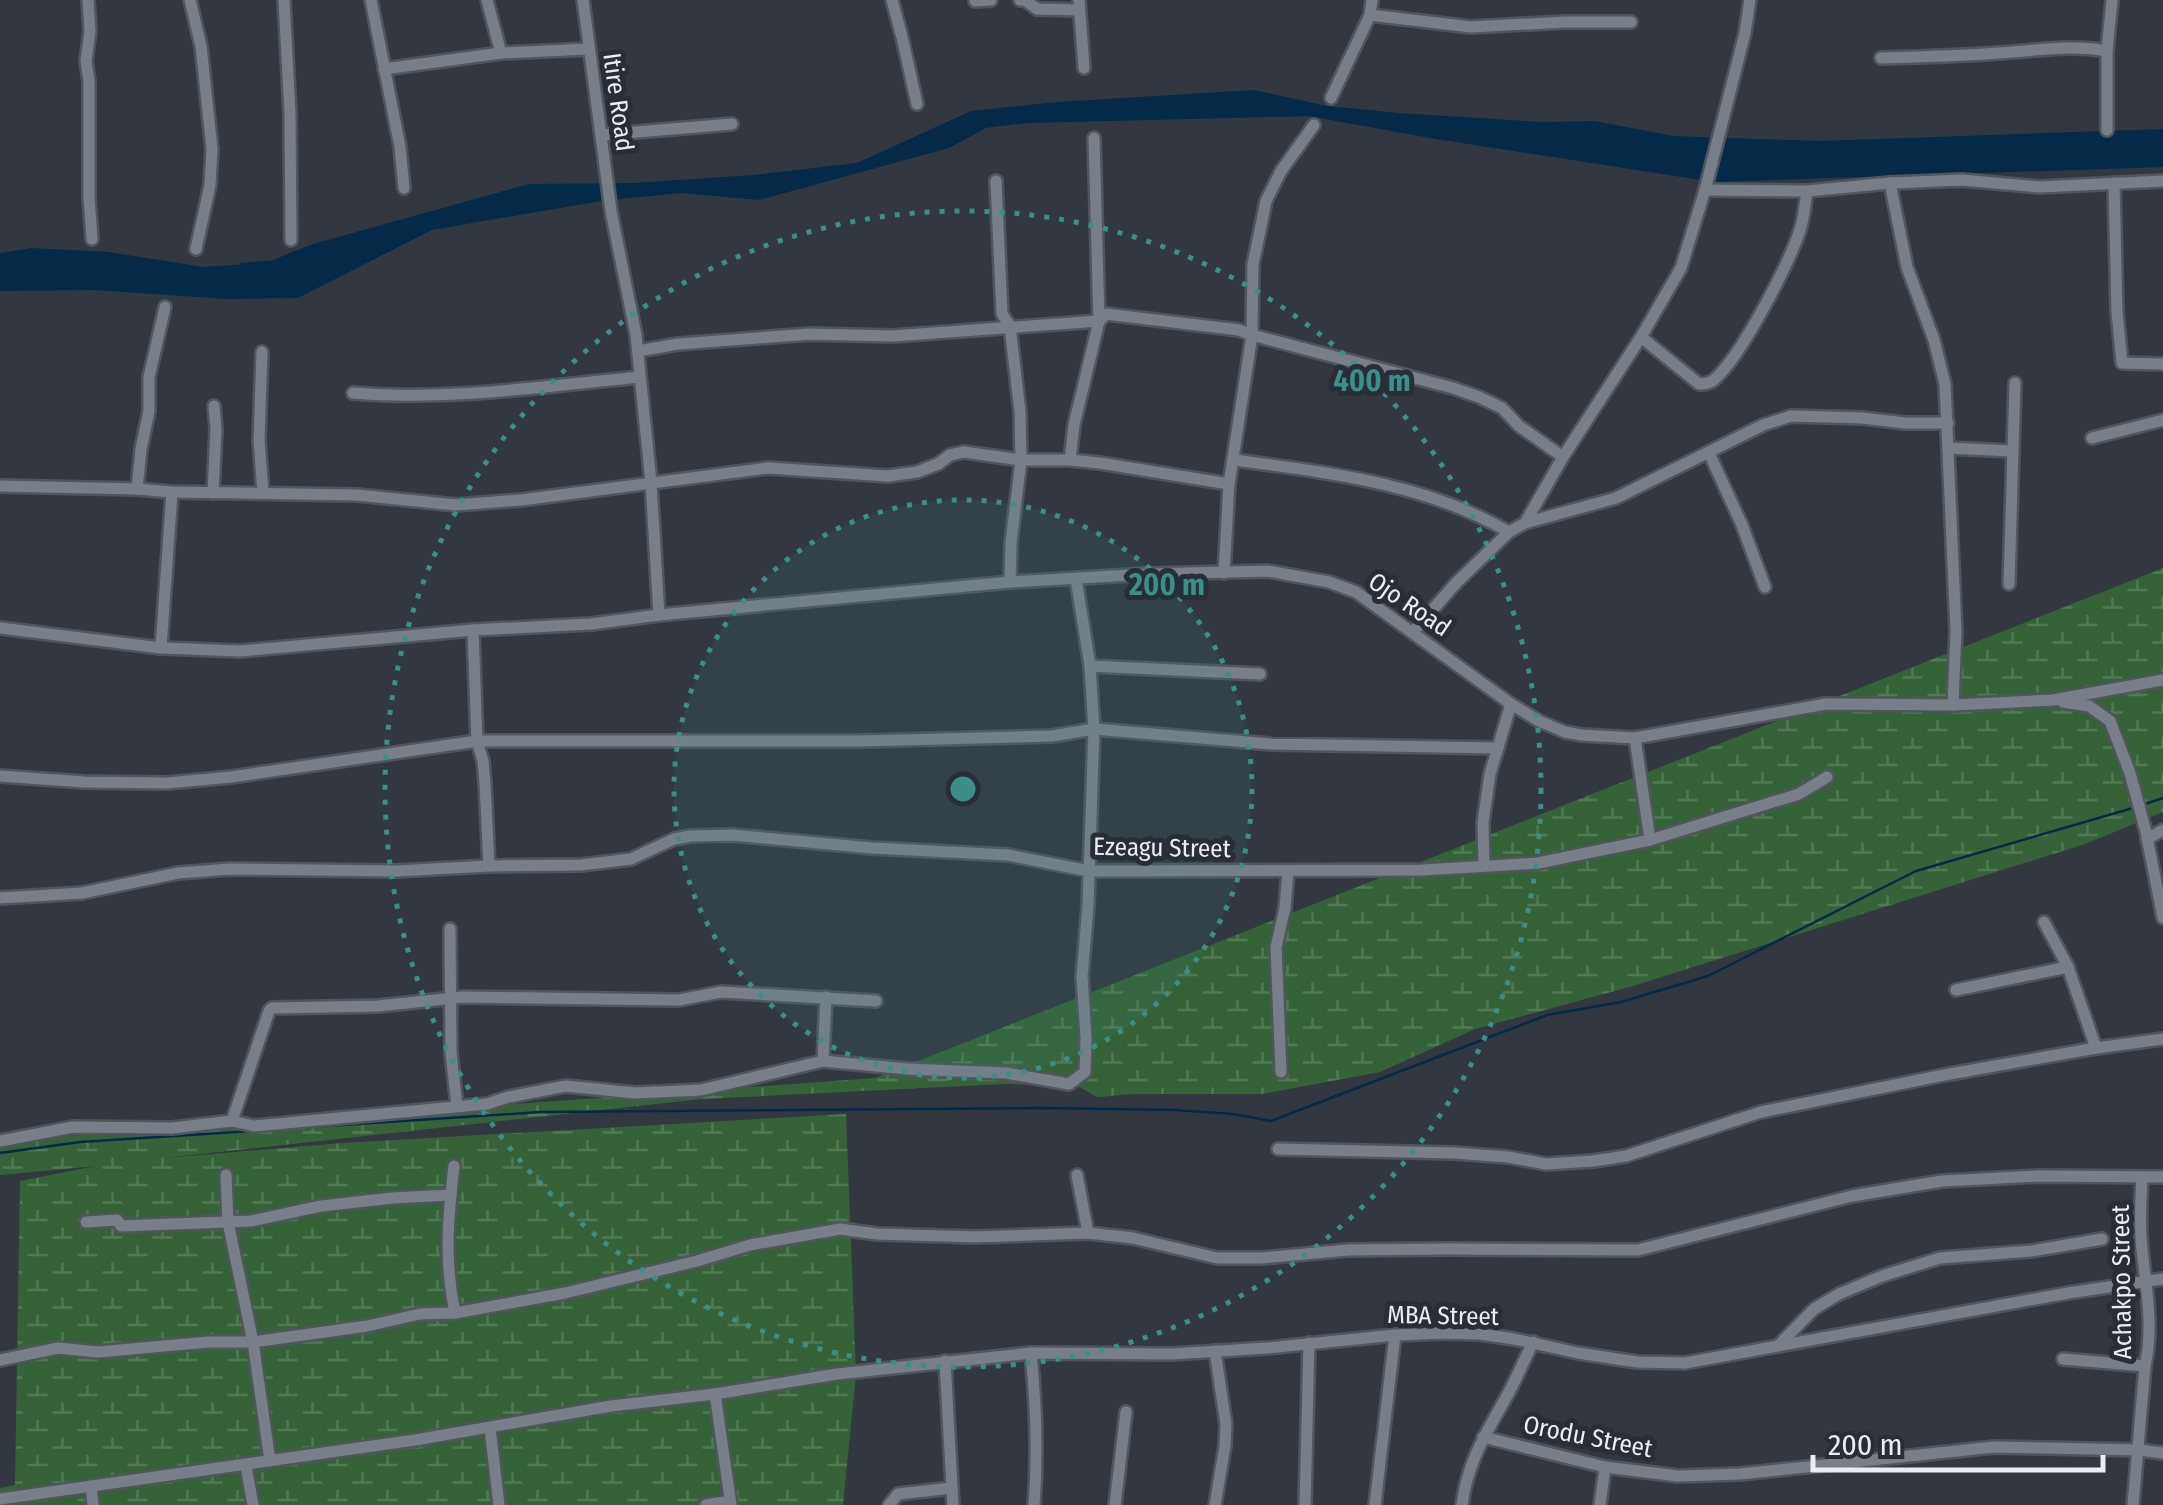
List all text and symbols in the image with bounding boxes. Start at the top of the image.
street label: Itire Road [596,51,640,153]
text: 400 m [1333,363,1411,399]
street label: Ojo Road [1363,566,1456,643]
text: 200 m [1128,567,1205,603]
centre of rings [945,771,981,807]
street label: Ezeagu Street [1093,832,1232,864]
street label: Achakpo Street [2106,1204,2138,1360]
street label: MBA Street [1387,1300,1500,1332]
street label: Orodu Street [1521,1410,1656,1464]
scale bar [1813,1410,2103,1472]
text: 200 m [1828,1427,1903,1463]

